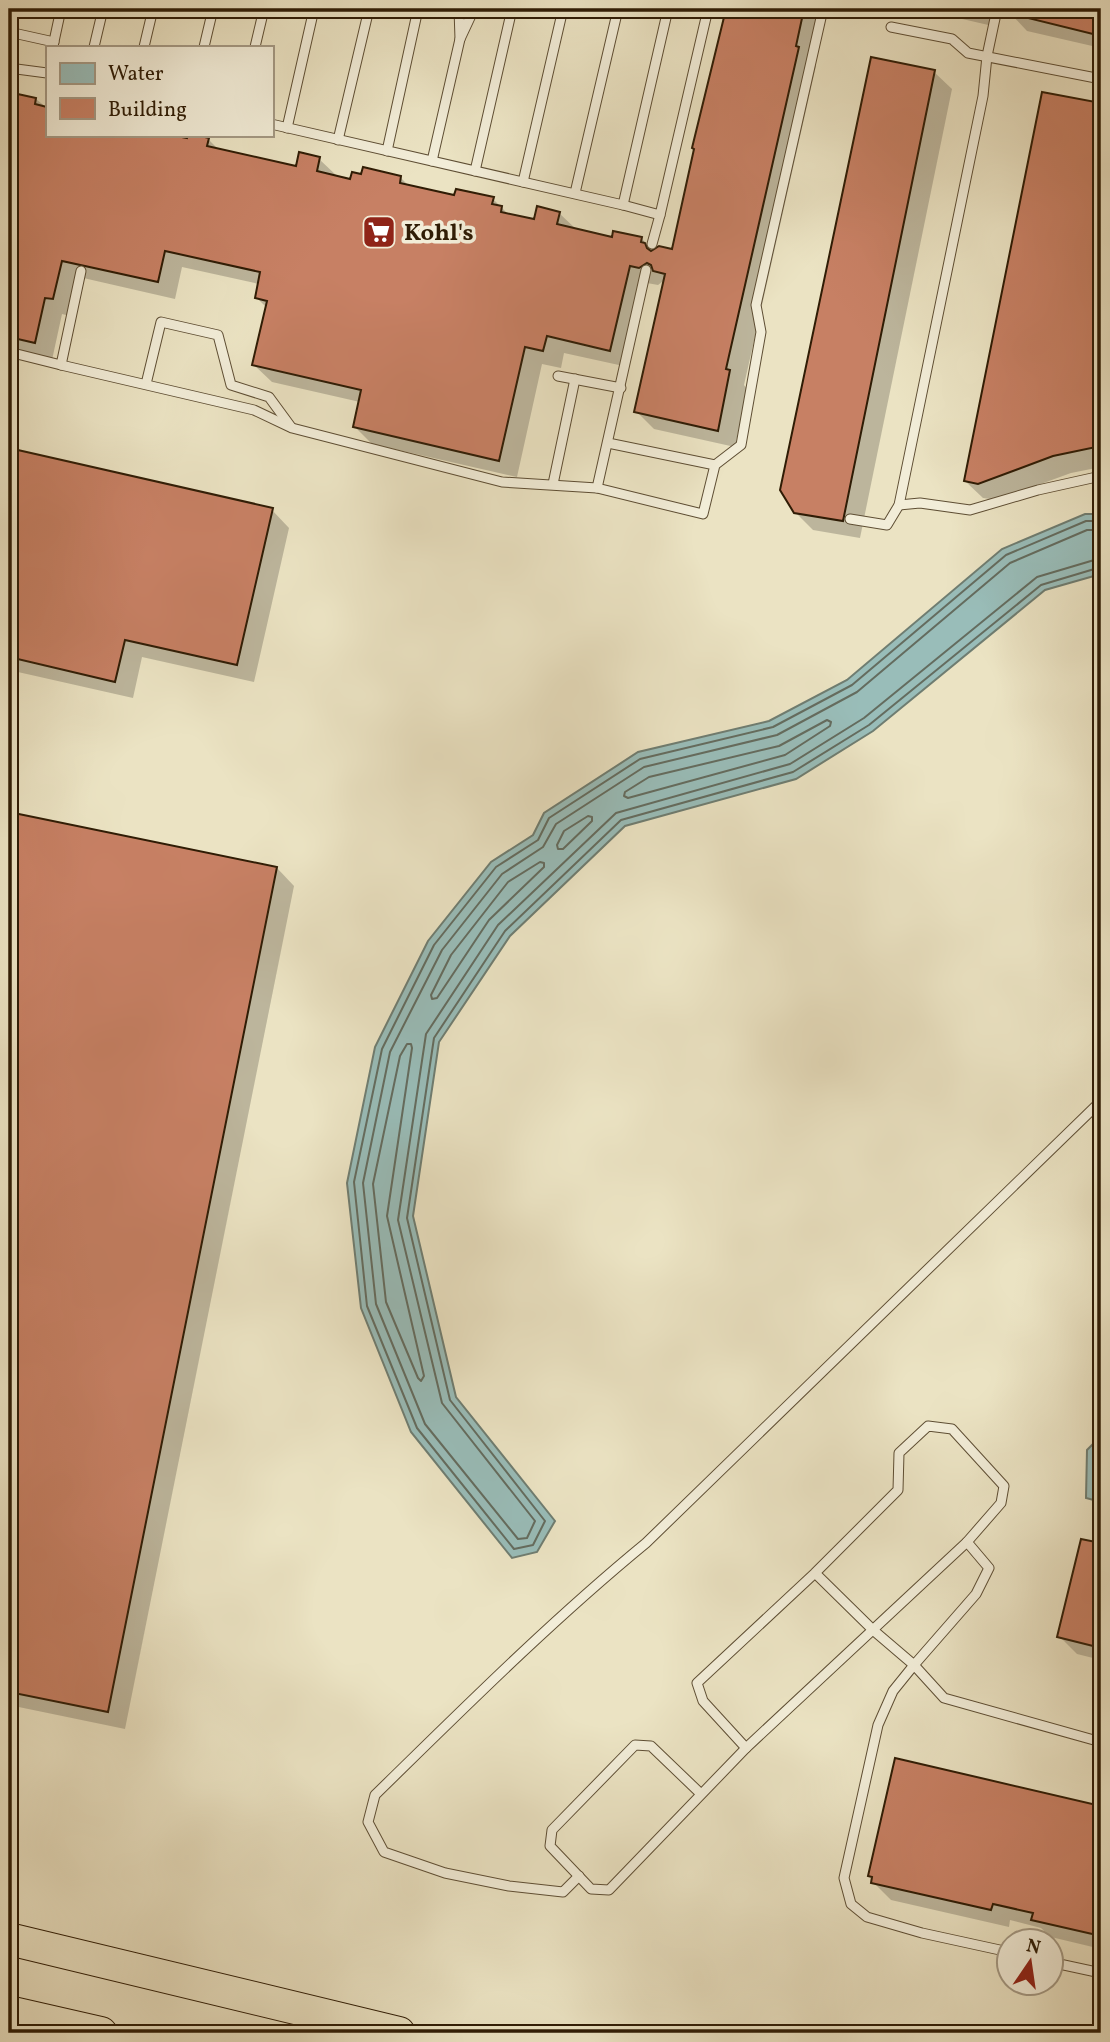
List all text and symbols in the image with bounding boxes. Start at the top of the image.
legend [46,46,273,136]
text: Water [108,60,164,89]
text: Building [108,96,187,125]
supermarket icon: Kohl's [360,213,398,251]
place label: Kohl's [404,217,474,251]
north arrow [995,1926,1064,1996]
text: N [1024,1933,1043,1962]

